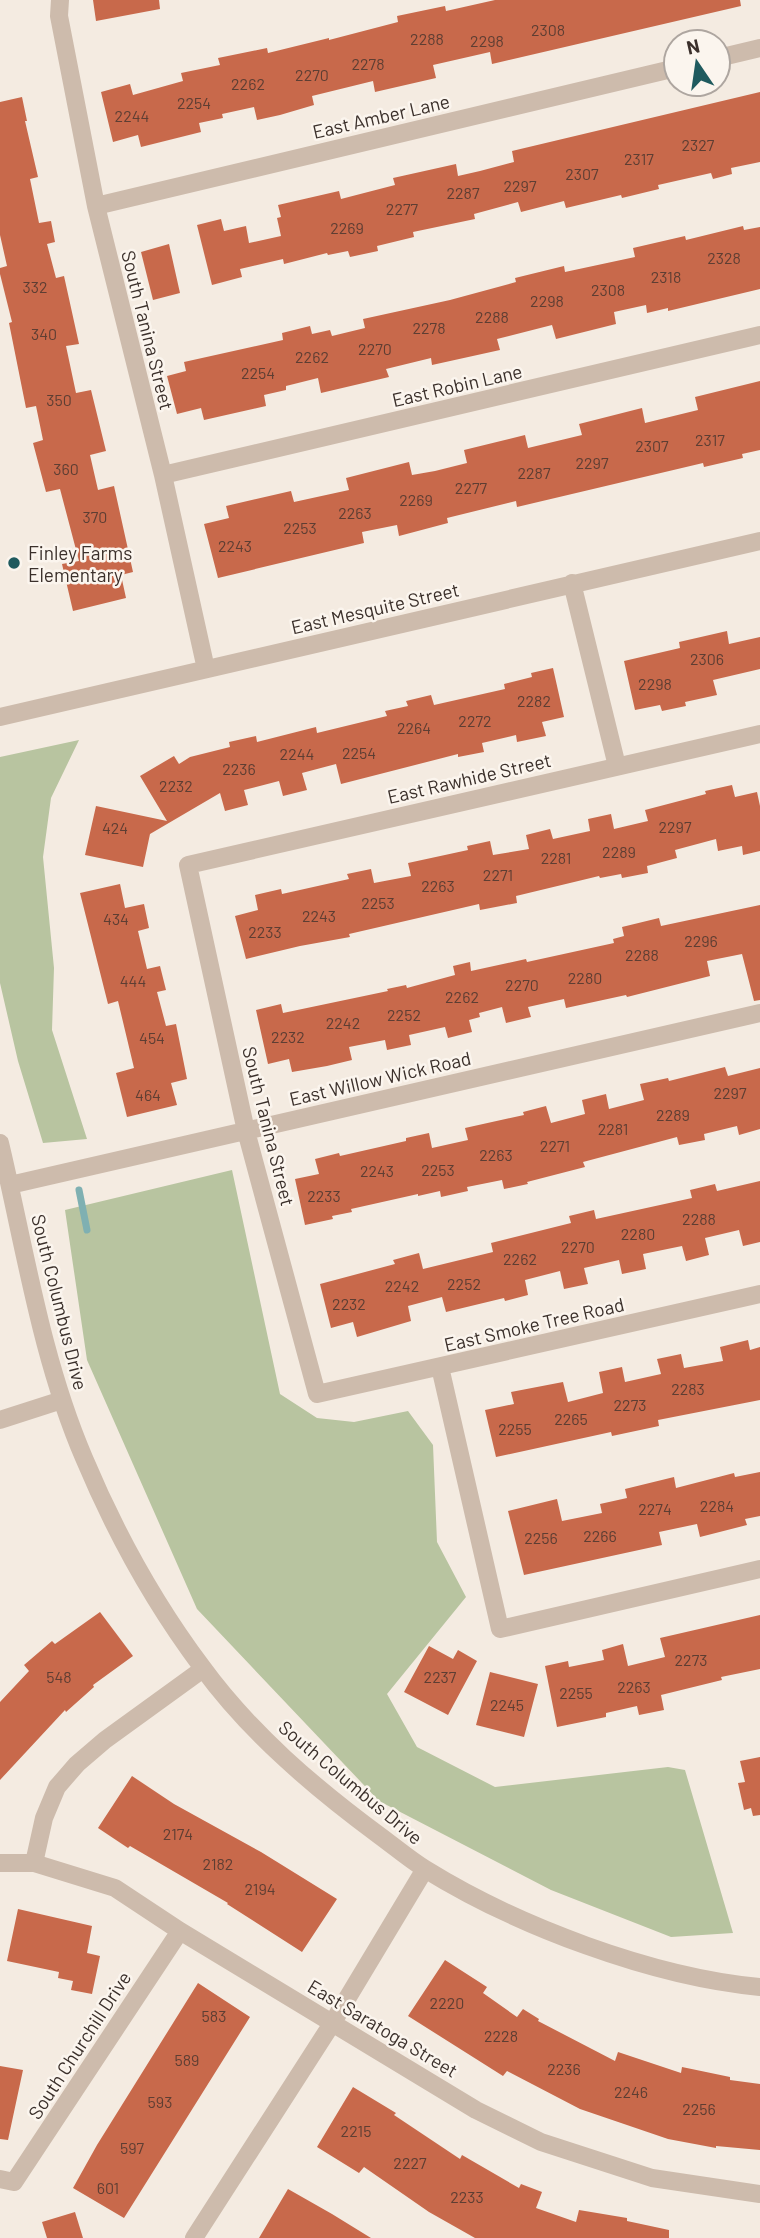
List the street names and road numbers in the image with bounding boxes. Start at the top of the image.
street label: East Amber Lane [310,89,452,143]
street label: South Tanina Street [117,248,179,412]
street label: East Robin Lane [390,359,524,411]
street label: East Mesquite Street [289,577,461,639]
street label: East Rawhide Street [385,748,553,808]
street label: South Tanina Street [238,1044,300,1208]
street label: East Willow Wick Road [287,1046,473,1110]
street label: South Columbus Drive [27,1212,93,1392]
street label: East Smoke Tree Road [442,1292,626,1356]
street label: South Columbus Drive [274,1715,428,1849]
street label: South Churchill Drive [23,1967,135,2123]
street label: East Saratoga Street [304,1974,462,2082]

